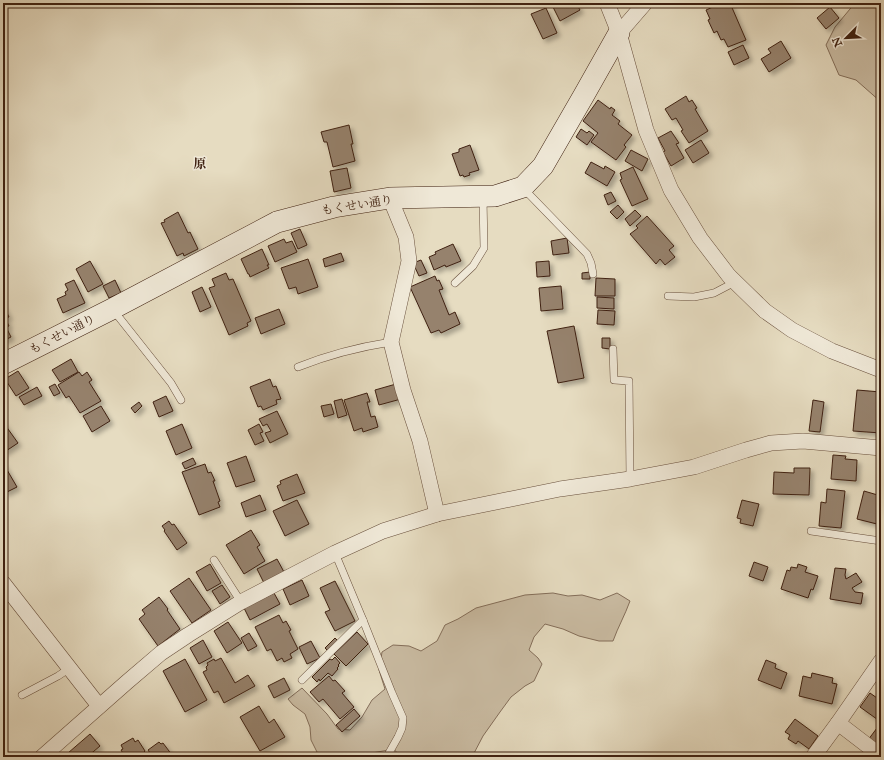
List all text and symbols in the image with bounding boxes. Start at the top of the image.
north arrow [826,18,866,58]
text: N [829,34,845,49]
district label: 原 [193,156,207,172]
street label: もくせい通り [320,192,394,218]
street label: もくせい通り [27,311,97,357]

